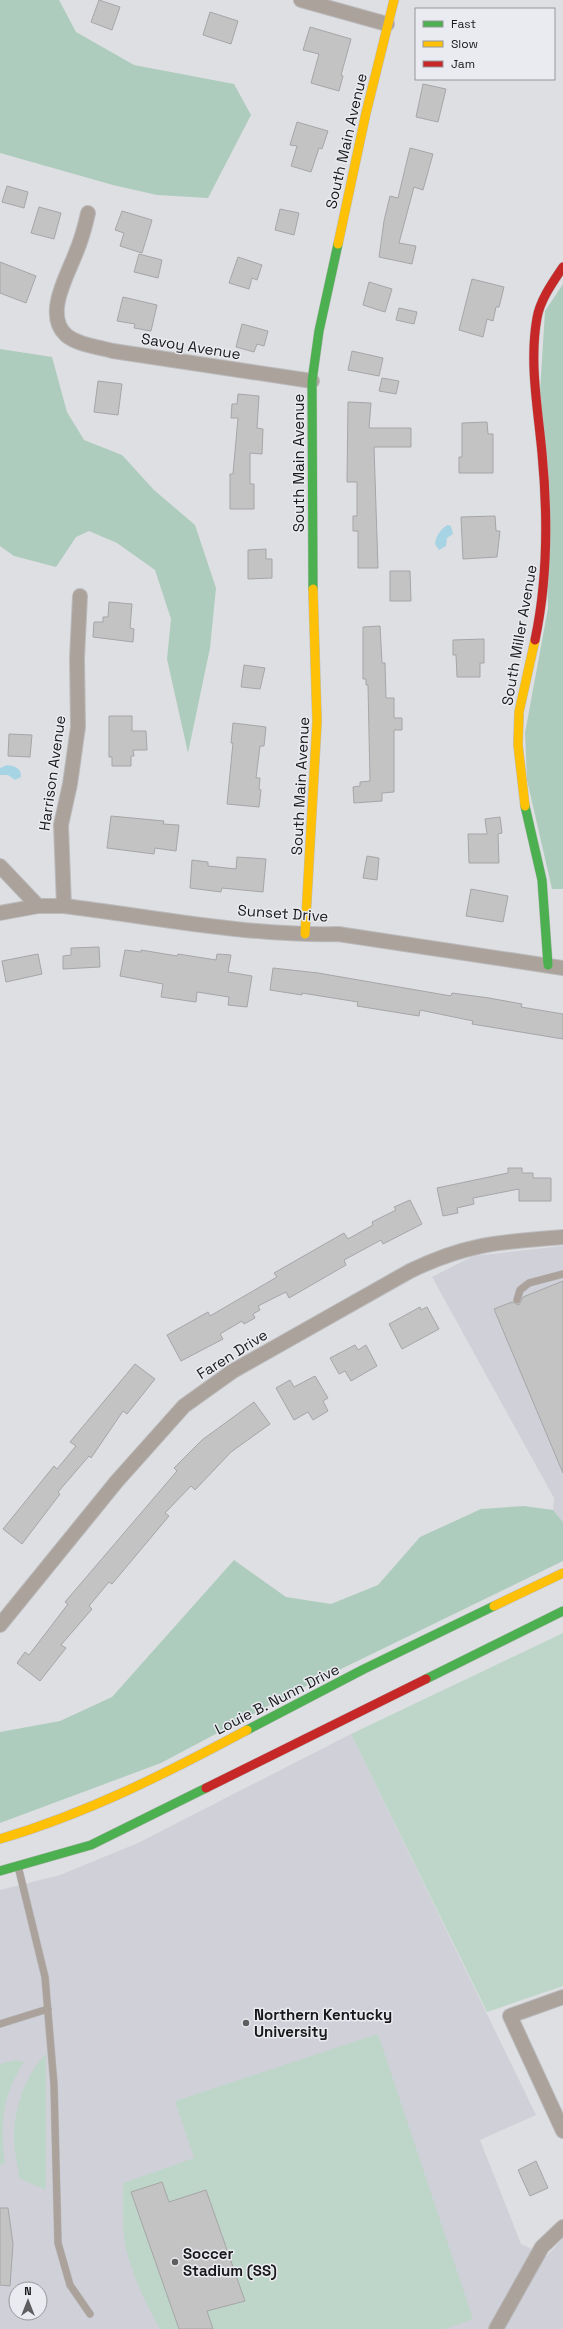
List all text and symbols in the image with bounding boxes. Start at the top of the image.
legend [415,8,555,80]
text: Fast [451,16,476,32]
text: Slow [451,36,478,52]
text: Jam [451,56,475,72]
street label: South Main Avenue [321,71,371,211]
street label: Savoy Avenue [140,329,242,363]
street label: South Main Avenue [289,394,308,532]
street label: South Miller Avenue [497,563,541,707]
street label: Harrison Avenue [34,714,70,832]
street label: South Main Avenue [287,716,313,856]
street label: Sunset Drive [237,900,329,926]
street label: Faren Drive [193,1325,271,1383]
street label: Louie B. Nunn Drive [211,1659,343,1739]
place label: Northern Kentucky University [254,2005,392,2041]
marker: Northern Kentucky University [241,2018,251,2028]
place label: Soccer Stadium (SS) [183,2244,277,2280]
marker: Soccer Stadium (SS) [170,2257,180,2267]
north arrow [8,2281,48,2321]
text: N [24,2284,32,2298]

